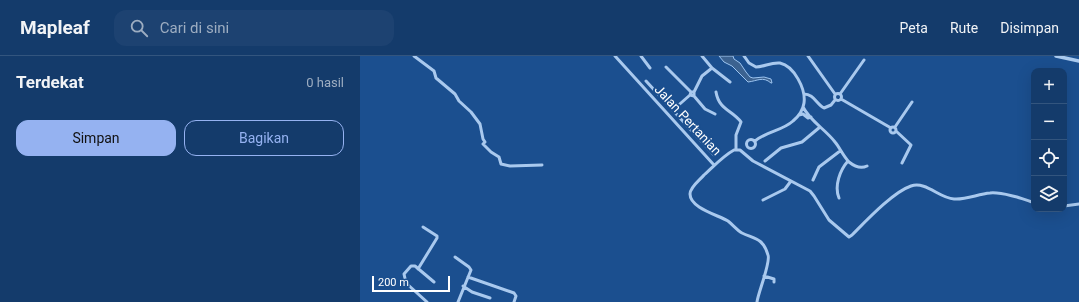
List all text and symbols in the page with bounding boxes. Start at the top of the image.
search box [114,10,394,46]
text: Mapleaf [20,16,90,39]
icon: search [128,17,150,39]
text: Cari di sini [160,19,229,37]
text: Peta [900,20,928,36]
text: Rute [950,20,978,36]
text: Disimpan [1000,20,1059,36]
map controls [1031,68,1067,212]
button: + [1031,68,1067,104]
text: Terdekat [16,72,84,92]
text: 0 hasil [306,75,344,90]
street label: Jalan Pertanian [652,82,724,158]
button: − [1031,104,1067,140]
button: Simpan [16,120,176,156]
button: Bagikan [184,120,344,156]
button: locate [1031,140,1067,176]
button: layers [1031,176,1067,212]
scale bar [372,274,450,293]
text: 200 m [378,276,409,289]

